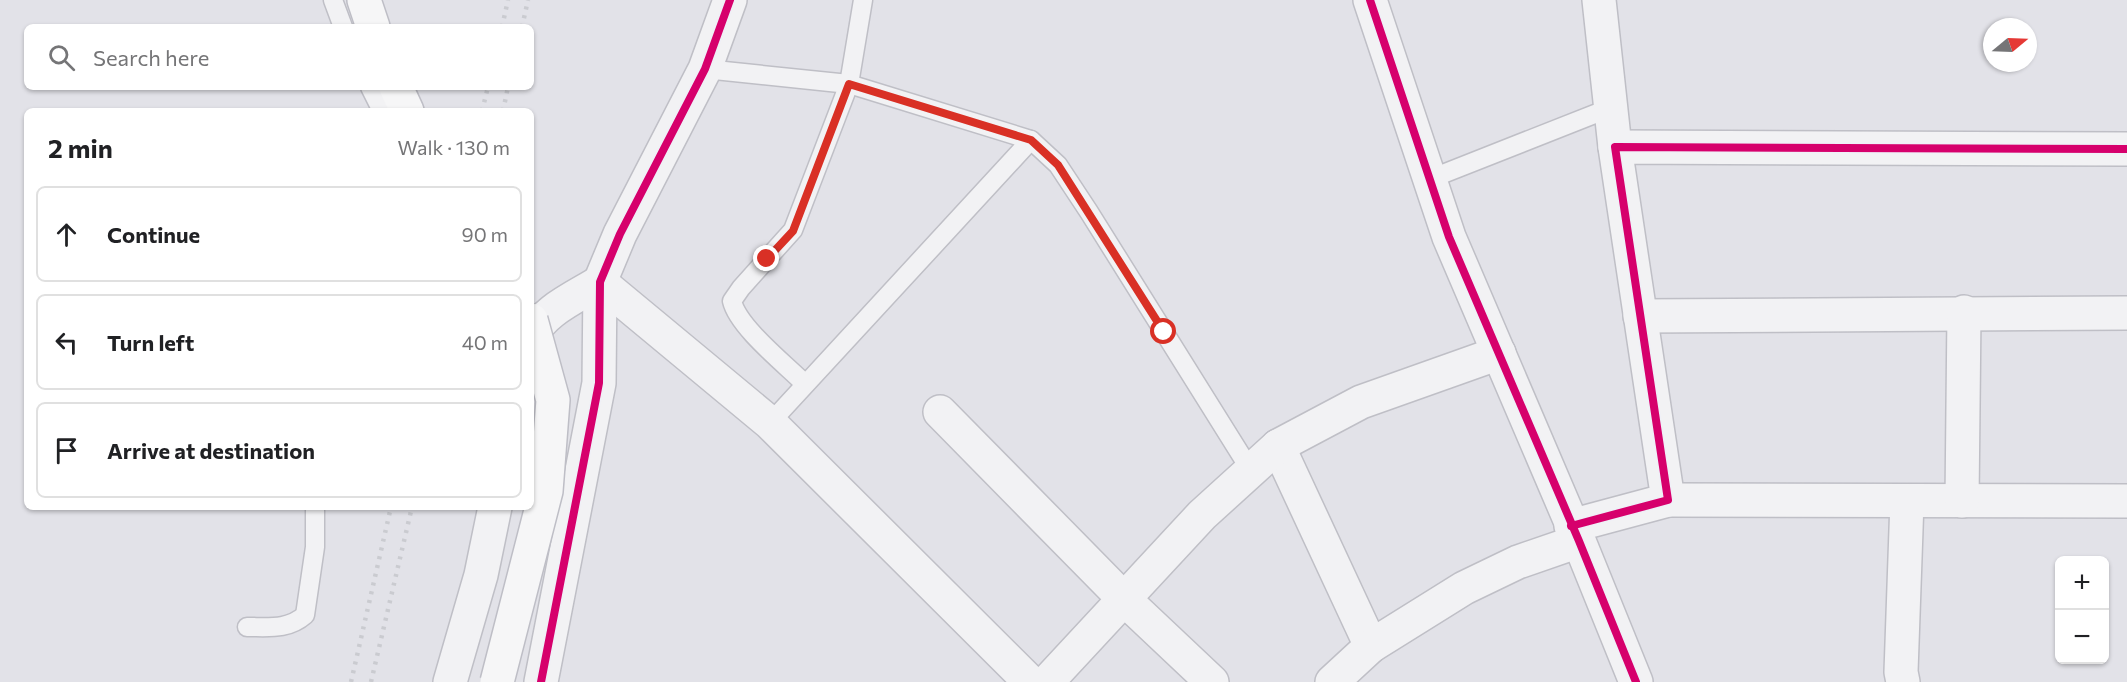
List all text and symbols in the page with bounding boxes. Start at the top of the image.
north arrow [1983,18,2037,72]
search box [24,24,534,90]
icon: search [45,41,78,74]
text: Search here [93,44,209,71]
text: 2 min [48,132,113,163]
text: Walk · 130 m [398,135,510,159]
icon: ahead [50,218,83,251]
text: Continue [107,221,200,248]
text: 90 m [462,222,508,246]
route end [753,245,779,271]
route start [1150,318,1176,344]
icon: left [50,326,83,359]
text: Turn left [107,329,194,356]
text: 40 m [462,330,508,354]
icon: arrive [50,434,83,467]
text: Arrive at destination [107,437,315,464]
map controls [2055,556,2109,664]
button: + [2055,556,2109,610]
button: − [2055,610,2109,664]

